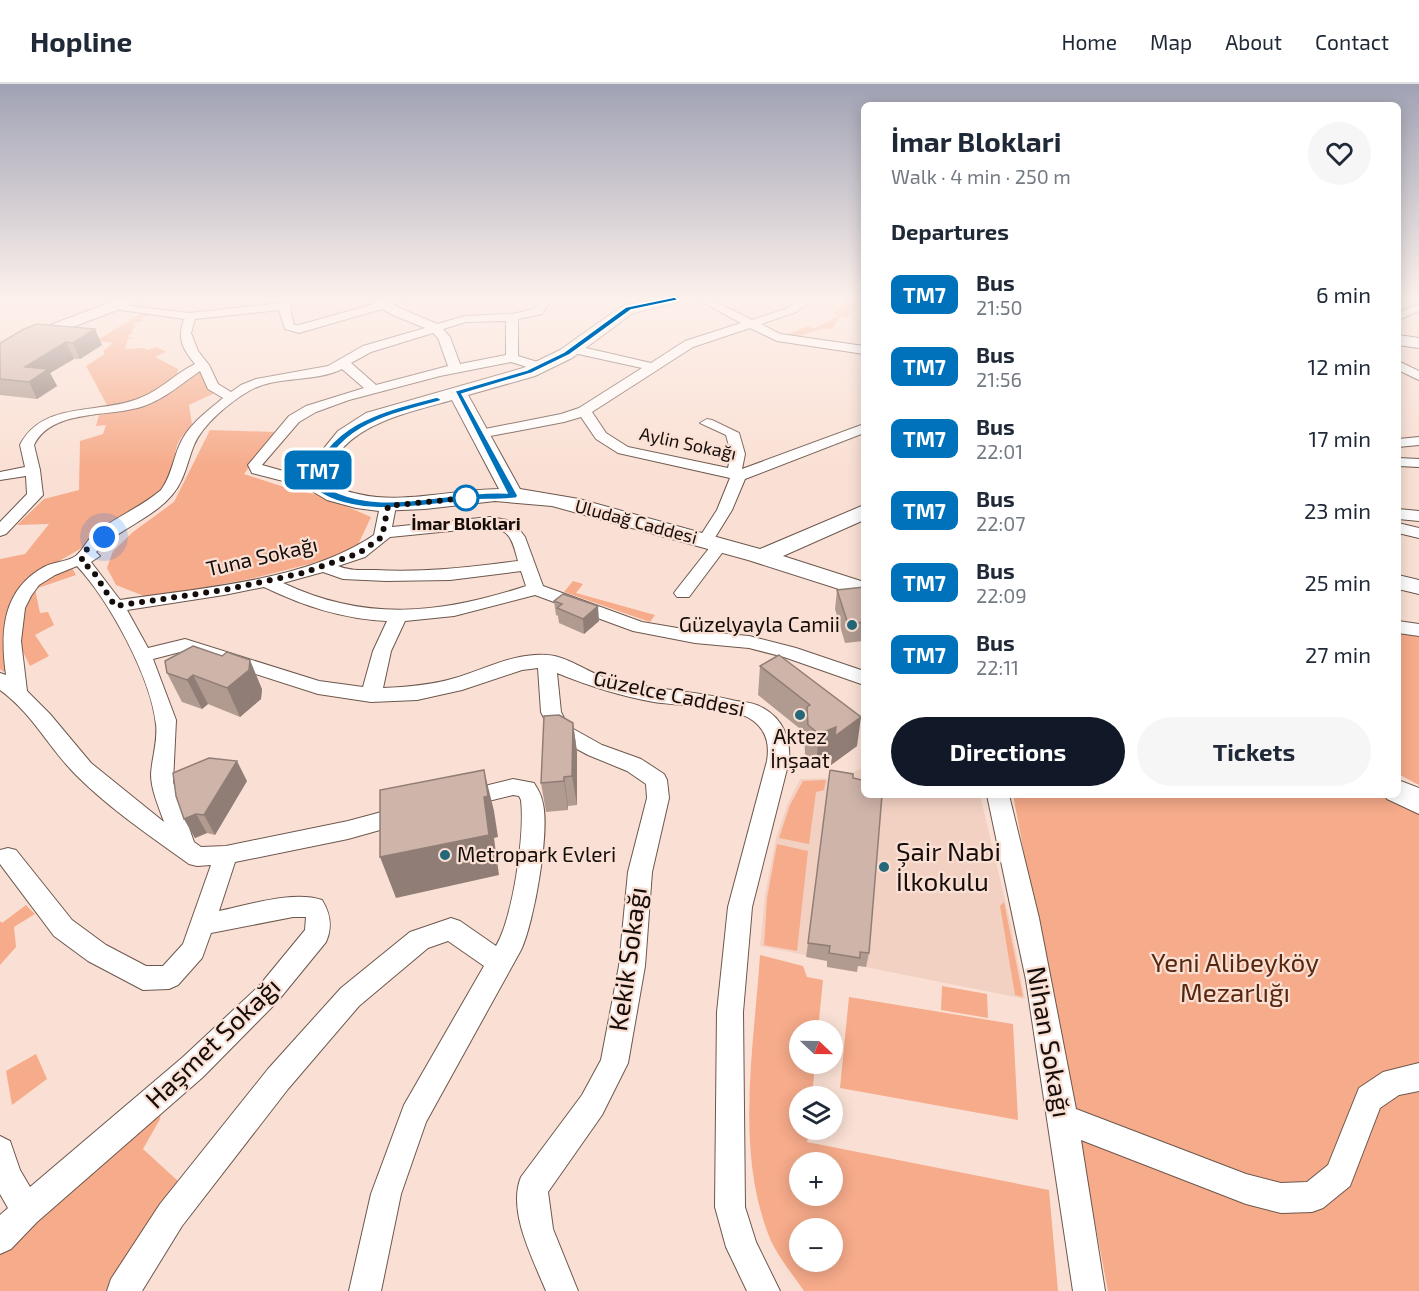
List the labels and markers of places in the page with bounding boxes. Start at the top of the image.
marker: İmar Bloklari [453,485,479,511]
place label: İmar Bloklari [411,512,521,534]
place label: Güzelyayla Camii [679,611,840,636]
marker: Güzelyayla Camii [845,618,859,632]
marker: Aktez İnşaat [793,708,807,722]
place label: Aktez İnşaat [770,723,830,774]
place label: Şair Nabi İlkokulu [896,835,1001,896]
place label: Metropark Evleri [457,841,616,866]
marker: Metropark Evleri [438,848,452,862]
marker: Şair Nabi İlkokulu [877,860,891,874]

